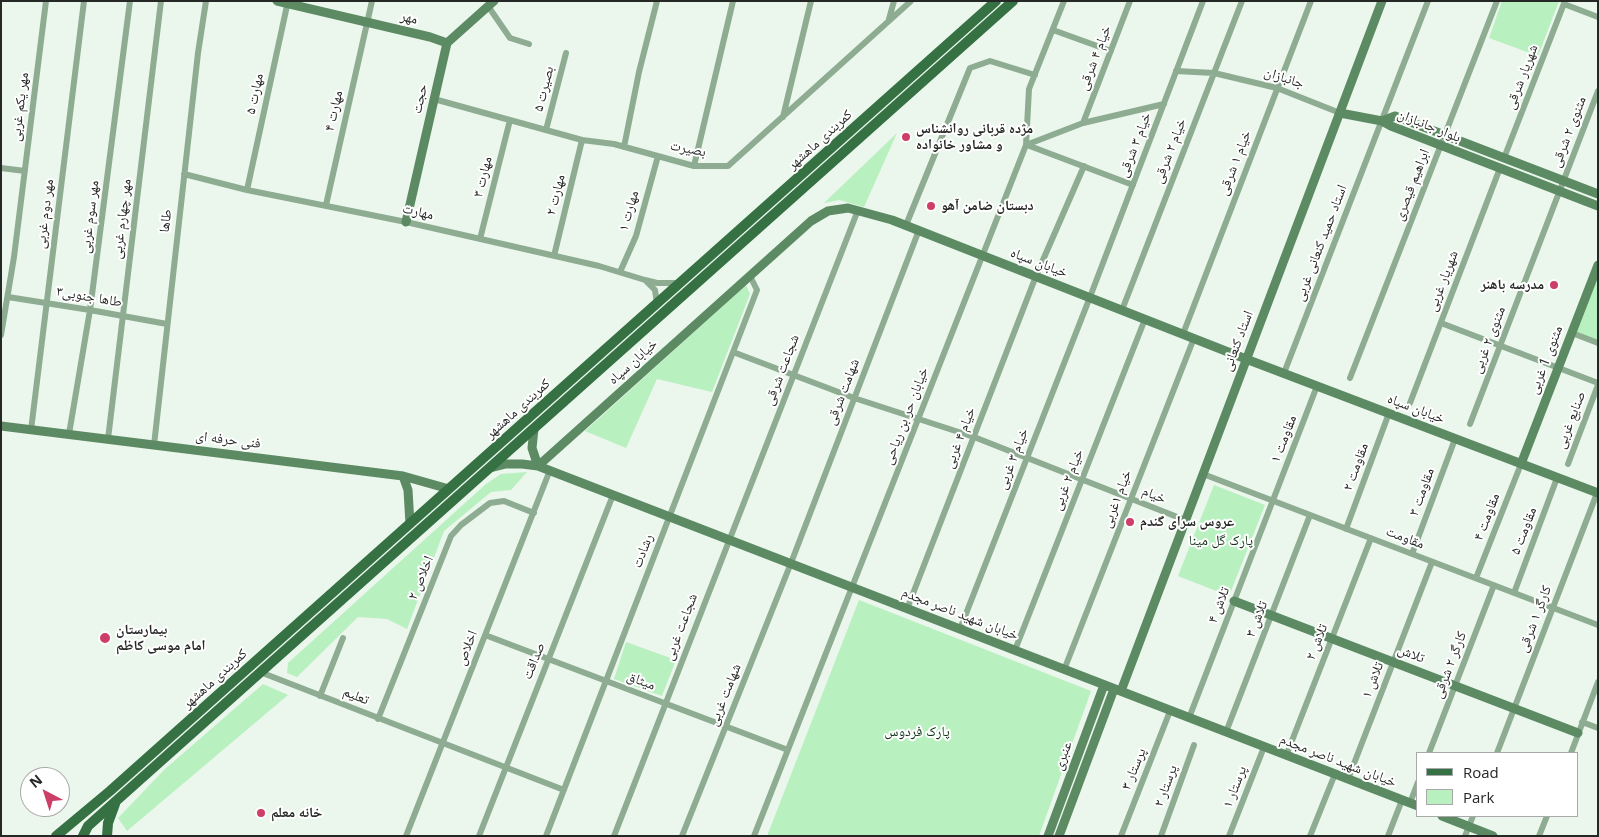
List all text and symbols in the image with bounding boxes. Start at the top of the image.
street label: مهر [399,8,419,28]
street label: خیام ۴ شرقی [1075,23,1115,93]
street label: شهریار شرقی [1502,42,1542,112]
street label: جانبازان [1262,64,1306,92]
street label: بصیرت ۵ [530,65,558,113]
street label: مهر یکم غربی [7,72,33,142]
street label: مهارت ۵ [242,72,268,116]
street label: حجت [409,83,431,115]
street label: مهارت ۴ [321,89,347,133]
street label: مثنوی ۲ شرقی [1548,94,1590,170]
street label: بلوار جانبازان [1395,106,1463,146]
street label: کمربندی ماهشهر [784,107,856,173]
street label: خیام ۳ شرقی [1115,110,1155,180]
street label: خیام ۲ شرقی [1150,116,1190,186]
place label: مژده قربانی روانشناس و مشاور خانواده [916,121,1033,154]
street label: خیام ۱ شرقی [1215,128,1255,198]
marker: مژده قربانی روانشناس و مشاور خانواده [900,131,912,143]
street label: بصیرت [669,137,707,161]
street label: ابراهیم قیصری [1391,147,1433,223]
street label: مهارت ۳ [470,155,496,199]
street label: مهارت ۲ [543,173,569,217]
street label: مهر دوم غربی [32,178,58,250]
street label: مهر چهارم غربی [109,178,135,260]
street label: مهر سوم غربی [77,180,103,254]
street label: استاد حمید کنعانی غربی [1291,183,1351,303]
street label: مهارت ۱ [615,189,643,233]
place label: دبستان ضامن آهو [941,198,1034,214]
street label: مهارت [401,200,435,224]
marker: دبستان ضامن آهو [925,200,937,212]
street label: طاها [156,208,176,234]
street label: خیابان سپاه [1008,244,1070,282]
street label: شهریار غربی [1424,248,1462,314]
place label: مدرسه باهنر [1481,277,1544,293]
marker: مدرسه باهنر [1548,279,1560,291]
street label: طاها جنوبی۳ [55,283,123,311]
street label: مثنوی ۲ غربی [1469,304,1509,376]
street label: استاد کنعانی [1219,308,1257,374]
street label: مثنوی 1 غربی [1525,323,1567,397]
street label: شجاعت شرقی [761,332,803,408]
street label: خیابان سپاه [605,336,661,388]
street label: شهامت شرقی [823,356,863,428]
street label: خیابان حر بن ریاحی [880,365,932,467]
street label: کمربندی ماهشهر [482,376,554,442]
street label: صنایع غربی [1552,389,1590,451]
street label: خیابان سپاه [1385,390,1447,428]
street label: خیام ۴ غربی [941,405,979,471]
street label: مقاومت ۱ [1267,413,1301,465]
street label: خیام ۳ غربی [994,426,1032,492]
street label: فنی حرفه ای [194,428,262,452]
street label: مقاومت ۲ [1340,441,1372,493]
street label: خیام ۲ غربی [1049,447,1087,513]
street label: مقاومت ۳ [1406,466,1438,518]
street label: خیام ۱غربی [1098,468,1136,530]
street label: خیام [1140,483,1168,507]
street label: مقاومت ۴ [1470,491,1504,543]
street label: مقاومت ۵ [1507,505,1541,557]
place label: عروس سرای گندم [1140,514,1234,530]
marker: عروس سرای گندم [1124,516,1136,528]
street label: مقاومت [1383,523,1427,553]
street label: رشادت [629,532,657,570]
park label: پارک گل مینا [1189,533,1253,549]
street label: اخلاص ۲ [405,554,437,602]
street label: کارگر ۱ شرقی [1515,583,1555,655]
street label: خیابان شهید ناصر مجدم [899,584,1021,644]
street label: تلاش ۴ [1204,585,1234,625]
street label: شجاعت غربی [661,591,701,663]
street label: تلاش ۳ [1242,599,1272,639]
place label: بیمارستان امام موسی کاظم [116,622,206,654]
street label: تلاش ۲ [1302,622,1332,662]
street label: اخلاص [453,628,481,668]
street label: کارگر ۲ شرقی [1430,629,1470,701]
marker: بیمارستان امام موسی کاظم [98,631,112,645]
street label: صداقت [519,640,549,682]
street label: تلاش [1395,641,1427,667]
street label: کمربندی ماهشهر [179,646,251,712]
street label: تلاش ۱ [1358,660,1388,700]
street label: شهامت غربی [705,661,745,729]
street label: میثاق [624,668,658,694]
street label: تعلیم [341,683,371,709]
park label: پارک فردوس [884,724,950,740]
street label: خیابان شهید ناصر مجدم [1277,731,1399,791]
street label: عنبری [1050,739,1076,773]
street label: پرستار ۳ [1118,746,1150,792]
legend [1416,752,1579,817]
text: Road [1463,762,1499,782]
street label: پرستار ۲ [1151,763,1181,809]
street label: پرستار ۱ [1219,764,1251,810]
north arrow [20,767,70,817]
text: N [25,770,46,792]
text: Park [1463,787,1494,807]
place label: خانه معلم [271,805,322,821]
marker: خانه معلم [255,807,267,819]

